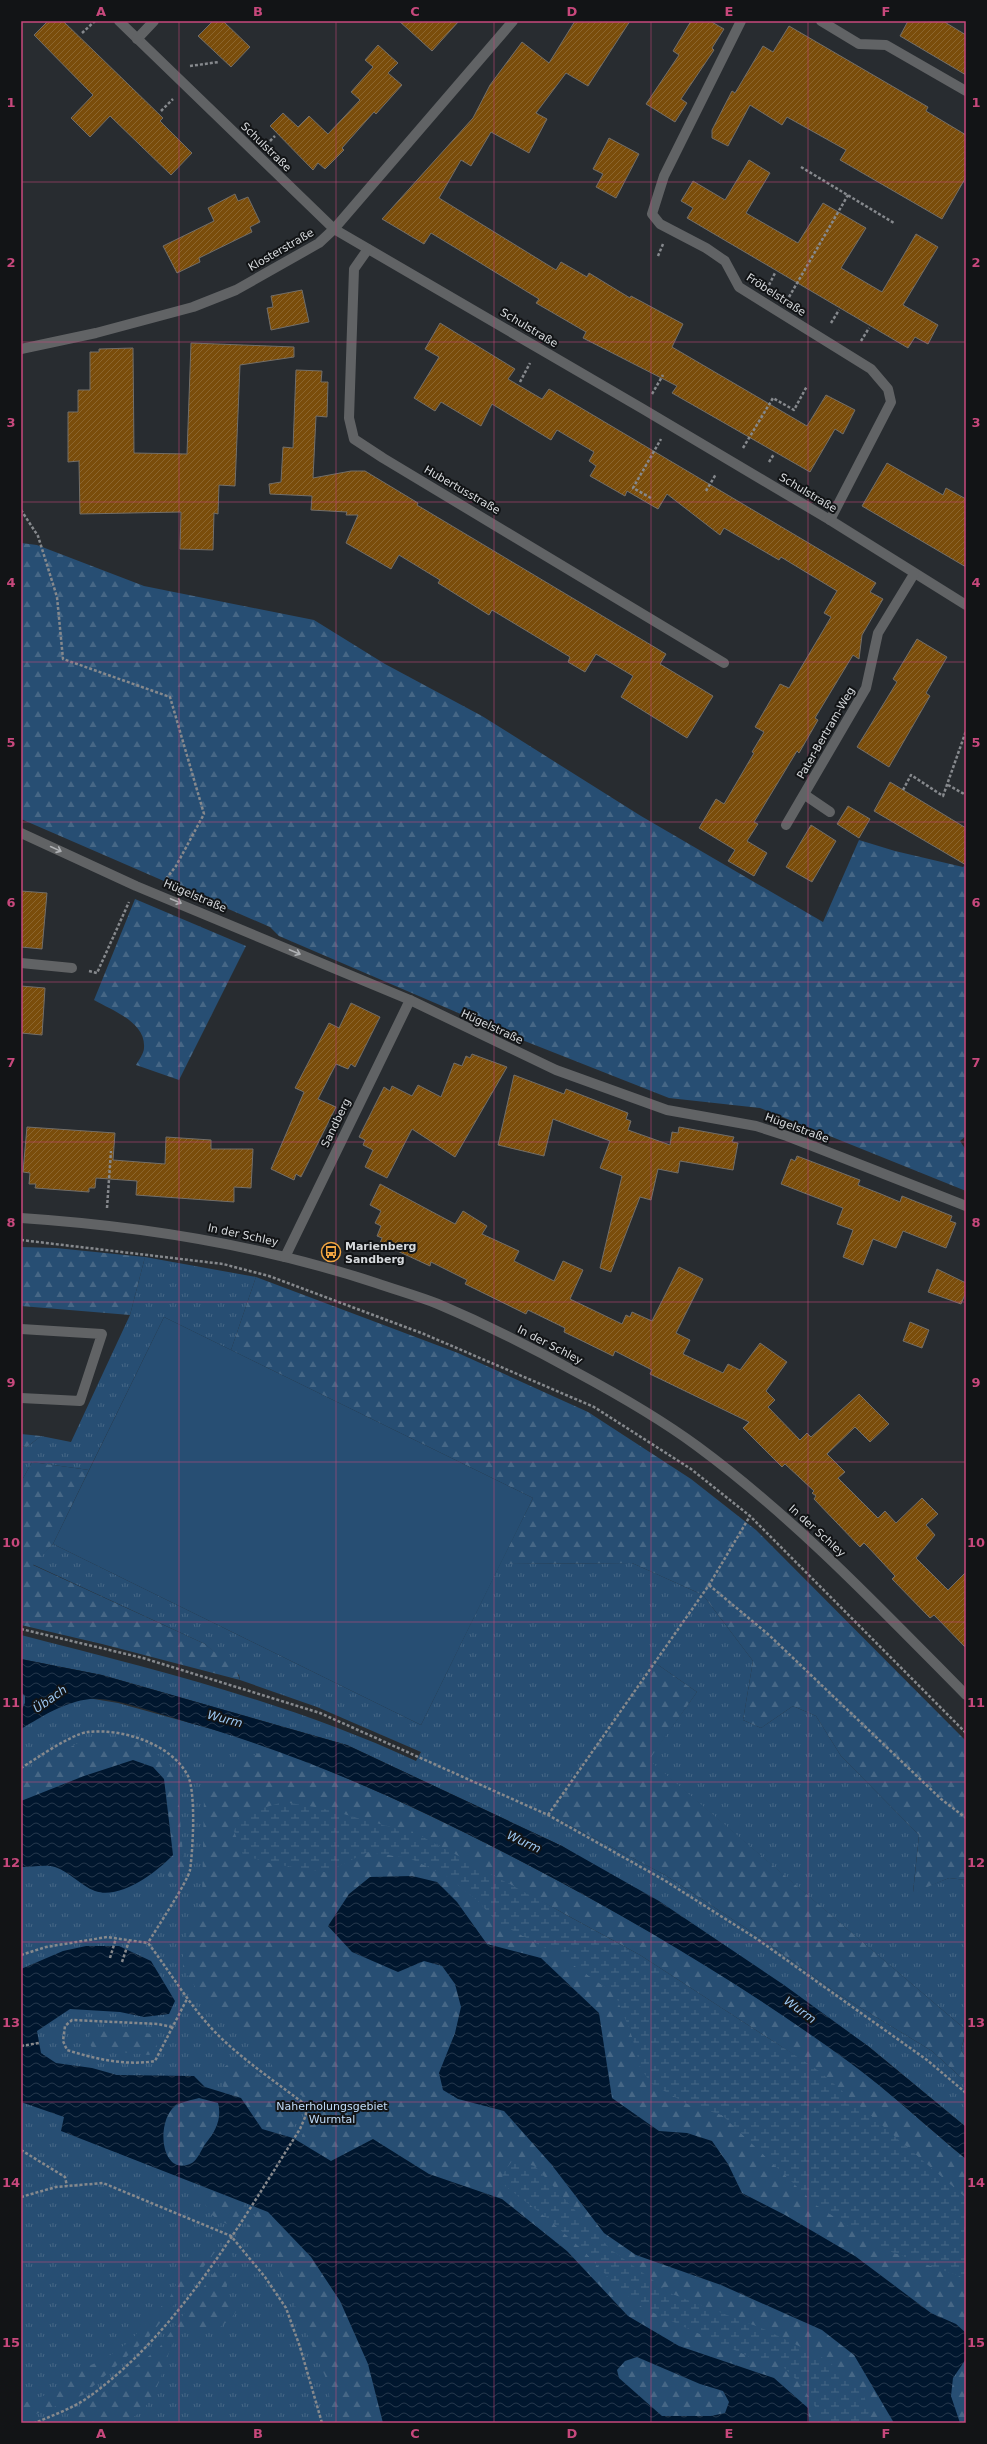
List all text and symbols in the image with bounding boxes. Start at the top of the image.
text: A [96,4,106,19]
text: B [253,4,263,19]
text: C [410,4,420,19]
text: D [567,4,578,19]
text: E [725,4,733,19]
text: F [882,4,890,19]
text: 1 [6,95,16,110]
text: 1 [971,95,981,110]
street label: Schulstraße [238,120,294,174]
street label: Klosterstraße [246,226,316,274]
text: 2 [6,255,16,270]
text: 2 [971,255,981,270]
street label: Fröbelstraße [744,271,808,319]
street label: Schulstraße [498,306,560,350]
text: 3 [6,415,16,430]
text: 3 [971,415,981,430]
street label: Hubertusstraße [422,463,502,517]
street label: Schulstraße [777,471,839,515]
text: 4 [6,575,16,590]
text: 4 [971,575,981,590]
street label: Pater-Bertram-Weg [794,685,858,781]
text: 5 [6,735,16,750]
text: 5 [971,735,981,750]
one-way arrow [50,846,62,854]
street label: Hügelstraße [162,877,229,915]
text: 6 [6,895,16,910]
text: 6 [971,895,981,910]
one-way arrow [169,898,181,906]
one-way arrow [289,948,301,956]
street label: Hügelstraße [459,1007,525,1047]
text: 7 [6,1055,16,1070]
text: 7 [971,1055,981,1070]
street label: Sandberg [319,1096,353,1150]
street label: Hügelstraße [763,1110,831,1146]
text: 8 [6,1215,16,1230]
text: 8 [971,1215,981,1230]
street label: In der Schley [207,1221,280,1249]
place label: Marienberg Sandberg [345,1240,417,1266]
bus stop icon: Marienberg Sandberg [320,1241,342,1263]
street label: In der Schley [515,1323,585,1367]
text: 9 [6,1375,16,1390]
text: 9 [971,1375,981,1390]
street label: In der Schley [786,1502,848,1560]
text: 10 [2,1535,20,1550]
text: 10 [967,1535,985,1550]
water label: Übach [29,1681,70,1716]
text: 11 [2,1695,20,1710]
text: 11 [967,1695,985,1710]
water label: Wurm [206,1708,244,1730]
water label: Wurm [505,1828,543,1856]
text: 12 [2,1855,20,1870]
text: 12 [967,1855,985,1870]
water label: Wurm [781,1994,819,2026]
text: 13 [2,2015,20,2030]
text: 13 [967,2015,985,2030]
park label: Naherholungsgebiet Wurmtal [276,2100,388,2126]
text: 14 [2,2175,20,2190]
text: 14 [967,2175,985,2190]
text: 15 [2,2335,20,2350]
text: 15 [967,2335,985,2350]
text: A [96,2426,106,2441]
text: B [253,2426,263,2441]
text: C [410,2426,420,2441]
text: D [567,2426,578,2441]
text: E [725,2426,733,2441]
text: F [882,2426,890,2441]

